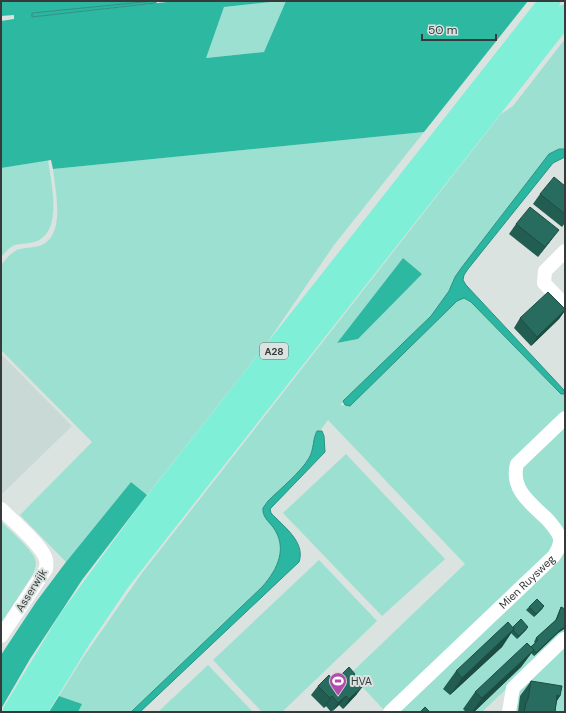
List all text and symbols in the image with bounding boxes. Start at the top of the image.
scale bar [422,16,496,42]
text: 50 m [428,22,457,38]
road number: A28 [260,343,288,359]
street label: Mien Ruysweg [496,552,558,612]
street label: Asserwijk [12,566,50,614]
sports icon: HVA [328,671,348,696]
place label: HVA [351,674,372,688]

